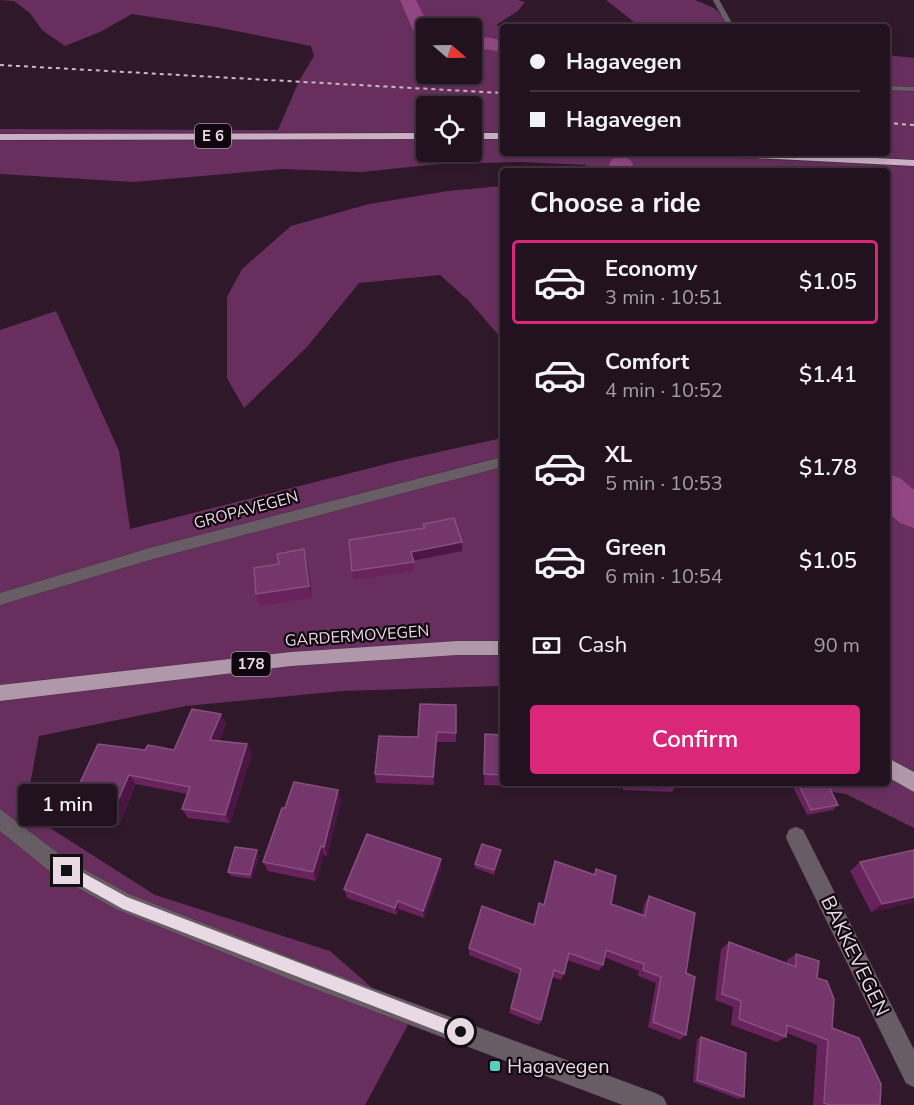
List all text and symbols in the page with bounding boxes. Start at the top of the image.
north arrow [416,18,482,84]
map controls [416,18,482,162]
text: Hagavegen [566,47,682,77]
button: locate [416,96,482,162]
text: Hagavegen [566,105,682,135]
road number: E 6 [195,124,231,148]
text: Choose a ride [530,185,701,222]
text: Economy [605,254,697,284]
icon: car [533,255,587,309]
text: $1.05 [799,267,857,297]
text: 3 min · 10:51 [605,284,723,311]
text: Comfort [605,347,689,377]
icon: car [533,348,587,402]
text: $1.41 [799,360,857,390]
text: 4 min · 10:52 [605,377,723,404]
text: XL [605,440,632,470]
icon: car [533,441,587,495]
text: $1.78 [799,453,857,483]
text: 5 min · 10:53 [605,470,723,497]
street label: GROPAVEGEN [191,485,301,535]
text: Green [605,533,666,563]
icon: car [533,534,587,588]
text: $1.05 [799,546,857,576]
text: 6 min · 10:54 [605,563,723,590]
street label: GARDERMOVEGEN [284,620,430,652]
icon: cash [530,629,563,662]
text: Cash [578,630,627,660]
text: 90 m [814,632,860,659]
road number: 178 [232,652,270,676]
button: Confirm [530,705,860,774]
callout: 1 min [17,784,116,826]
text: 1 min [42,791,93,818]
route end [53,857,80,884]
street label: BAKKEVEGEN [814,891,896,1021]
route start [447,1018,474,1045]
place label: Hagavegen [507,1053,610,1080]
marker: Hagavegen [488,1059,502,1073]

